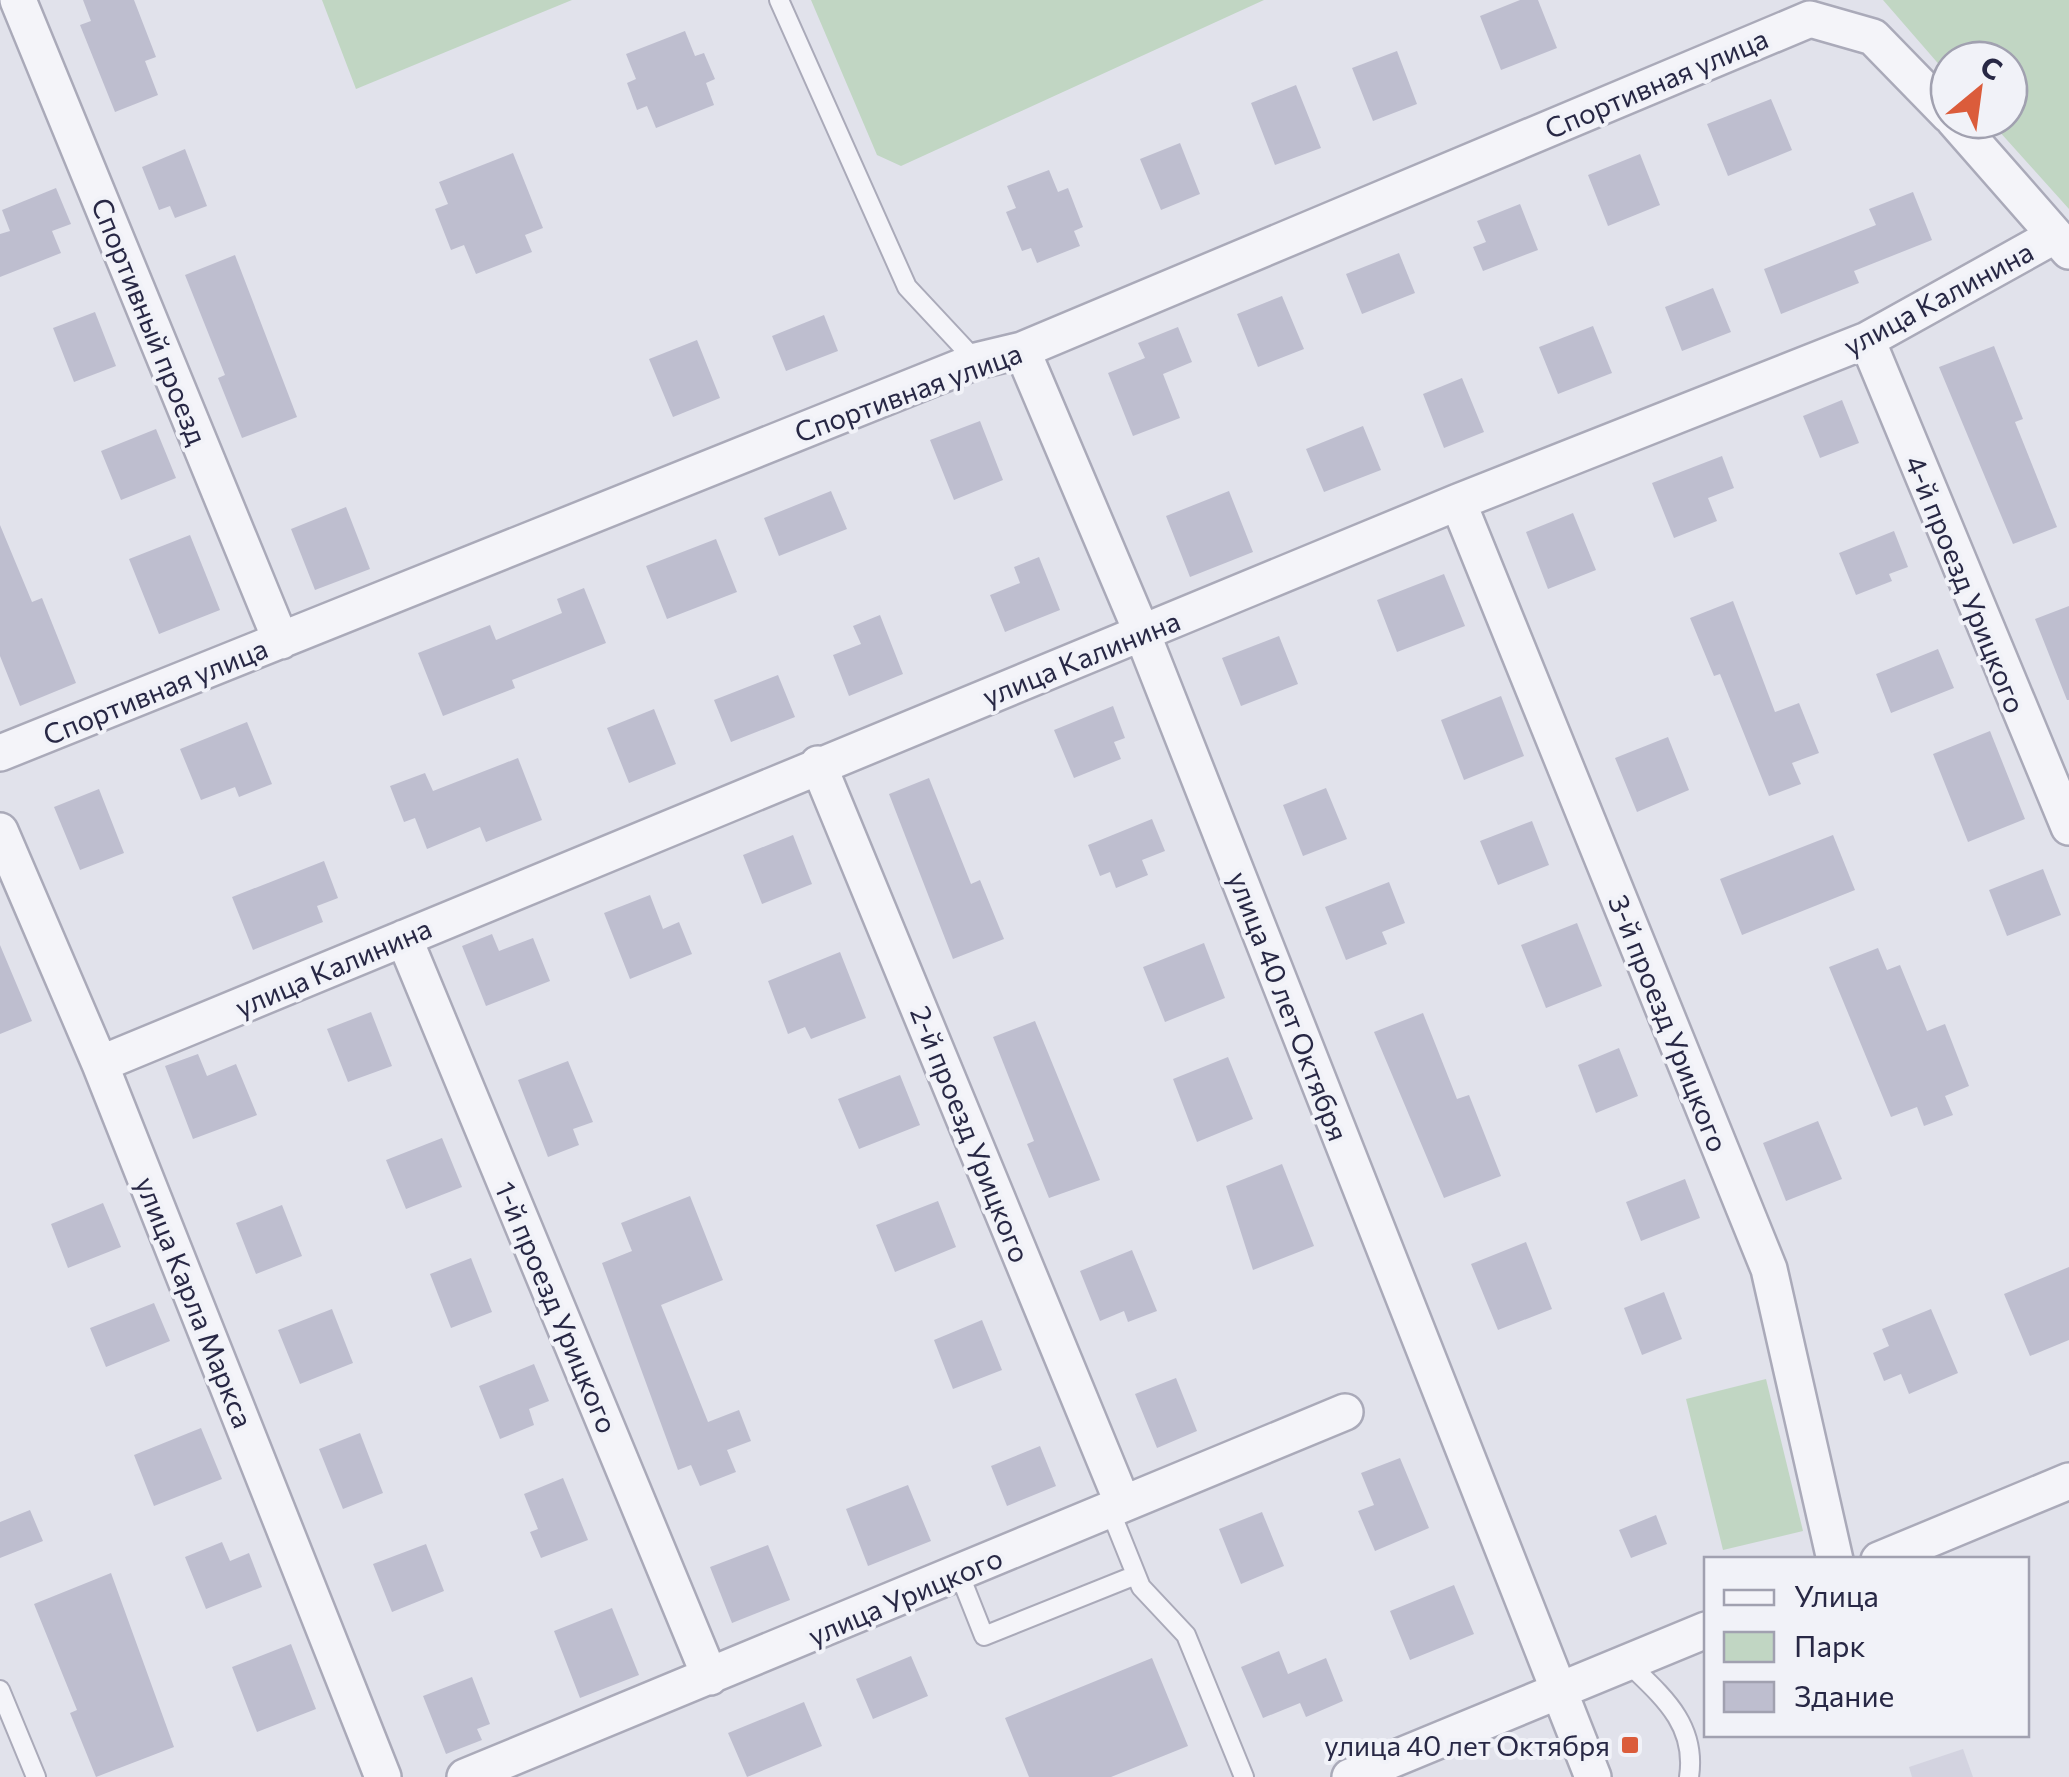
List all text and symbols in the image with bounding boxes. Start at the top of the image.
street label: Спортивная улица [1539,21,1773,145]
north arrow [1929,40,2029,140]
text: С [1975,48,2008,87]
street label: Спортивный проезд [85,192,215,450]
street label: улица Калинина [1837,234,2039,362]
street label: Спортивная улица [790,335,1026,449]
street label: 4-й проезд Урицкого [1899,450,2033,718]
street label: улица Калинина [977,603,1185,713]
street label: Спортивная улица [38,630,272,752]
street label: улица 40 лет Октября [1222,867,1356,1145]
street label: 3-й проезд Урицкого [1602,890,1736,1156]
street label: улица Калинина [230,910,436,1024]
street label: 2-й проезд Урицкого [904,1001,1038,1267]
street label: улица Карла Маркса [129,1171,261,1433]
street label: 1-й проезд Урицкого [489,1176,625,1438]
street label: улица Урицкого [803,1540,1007,1652]
legend [1704,1557,2029,1737]
text: Улица [1794,1576,1879,1613]
text: Парк [1794,1626,1866,1663]
text: Здание [1794,1676,1894,1713]
place label: улица 40 лет Октября [1324,1728,1610,1762]
marker: улица 40 лет Октября [1619,1734,1641,1756]

